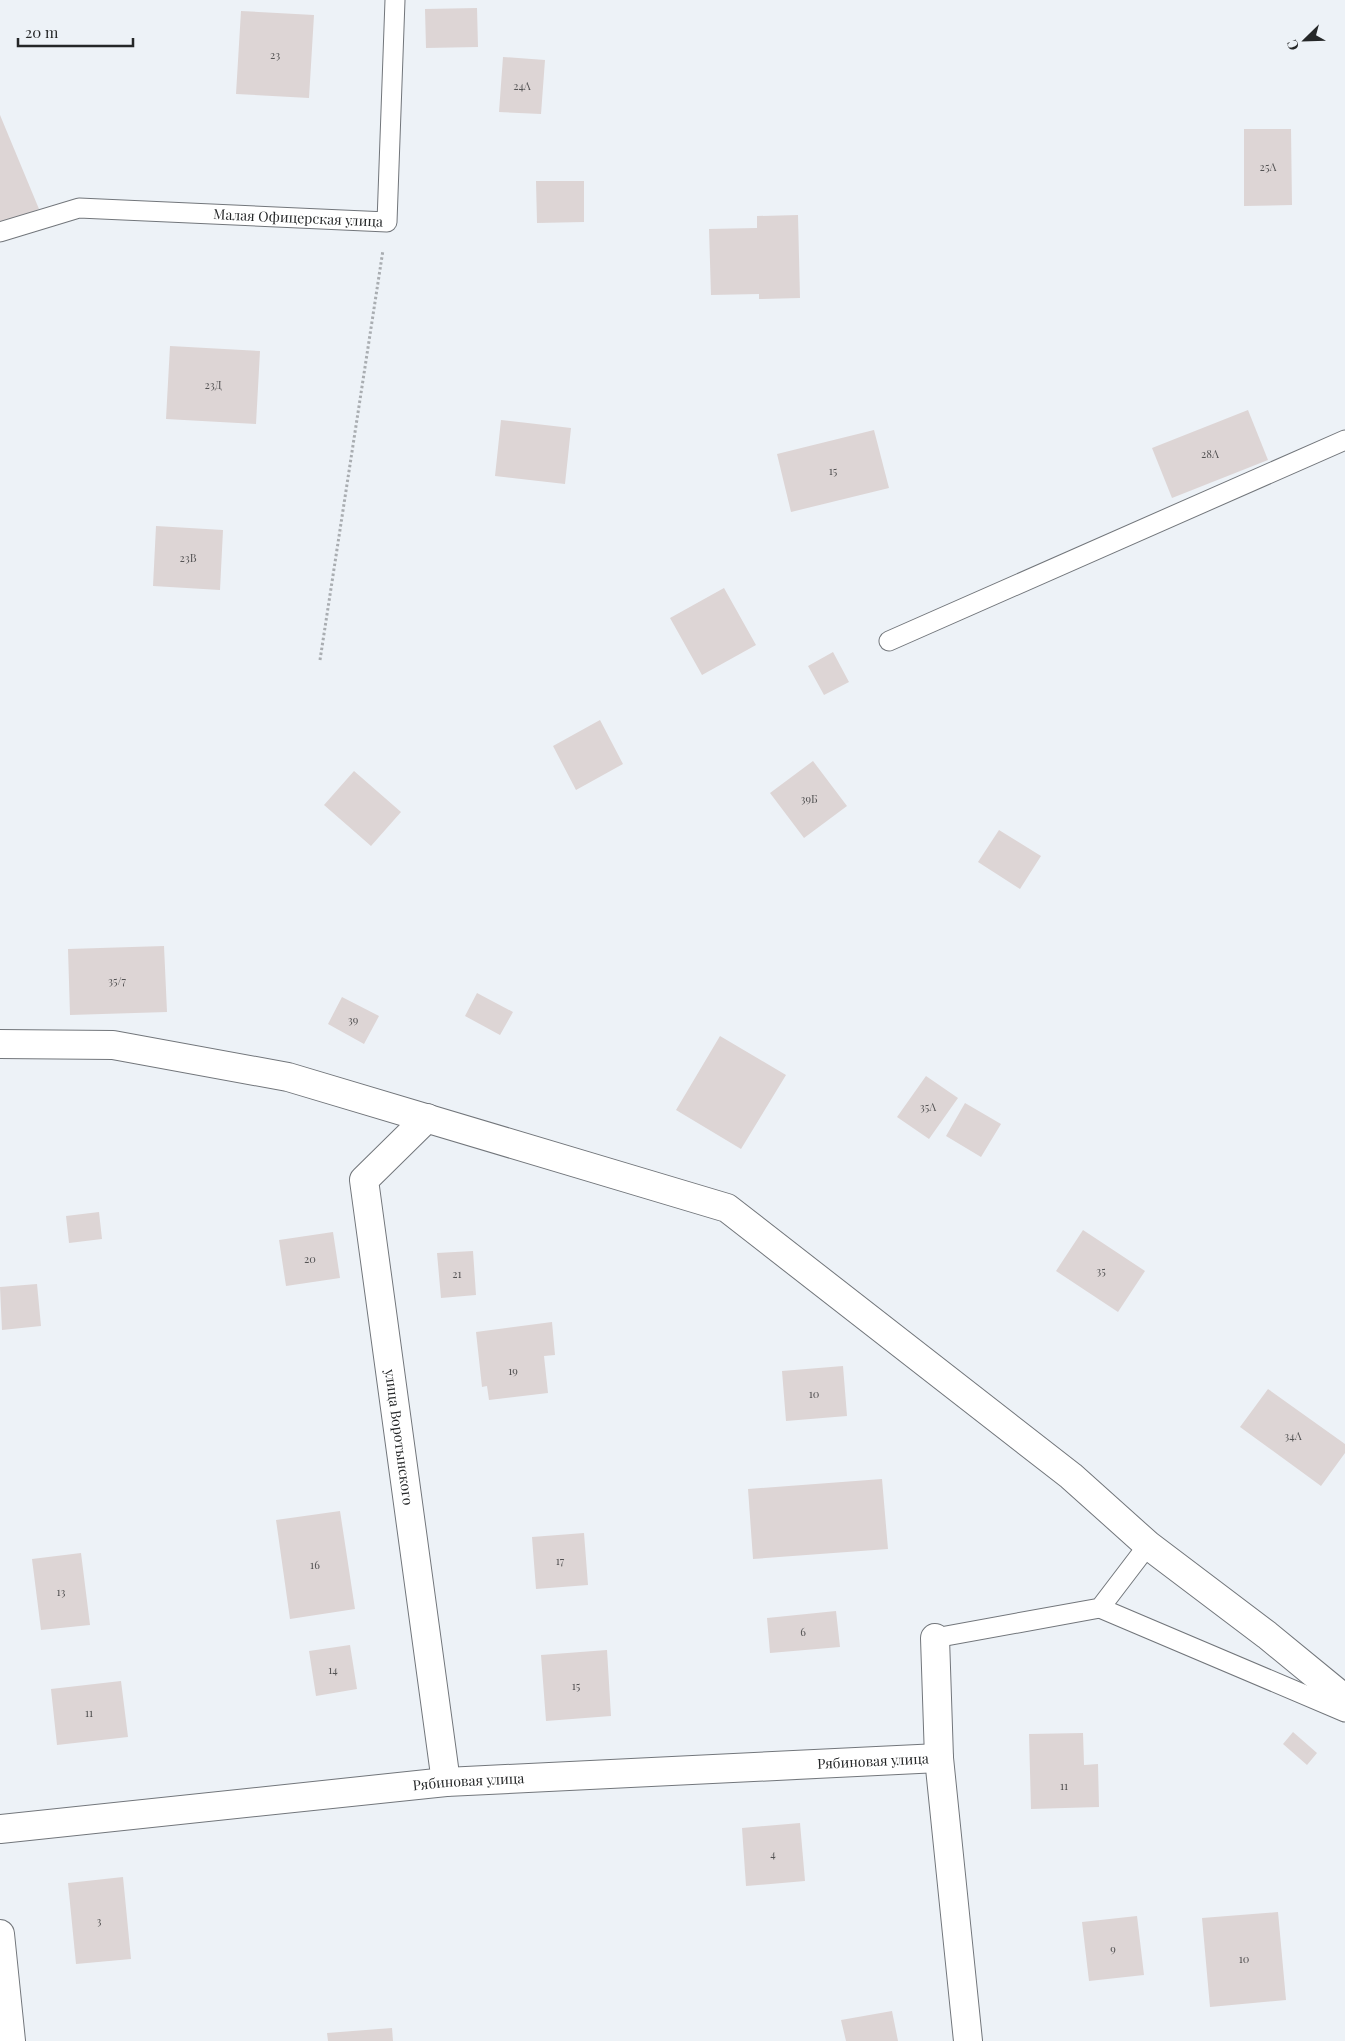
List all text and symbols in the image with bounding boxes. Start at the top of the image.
scale bar [18,15,132,47]
north arrow [1280,15,1330,65]
text: 20 m [25,22,59,42]
text: С [1282,37,1303,54]
house number: 23 [270,47,280,62]
house number: 24А [513,78,531,93]
house number: 25А [1260,159,1276,174]
street label: Малая Офицерская улица [213,204,384,231]
house number: 23Д [204,377,222,392]
house number: 28А [1201,446,1219,461]
house number: 15 [829,463,838,478]
house number: 23В [179,550,197,565]
house number: 39Б [800,791,818,806]
house number: 35/7 [108,973,127,988]
house number: 39 [348,1012,359,1027]
house number: 35А [920,1099,936,1114]
house number: 20 [304,1251,316,1266]
house number: 35 [1096,1263,1106,1278]
house number: 21 [452,1266,462,1281]
house number: 19 [508,1363,518,1378]
street label: улица Воротынского [381,1367,418,1507]
house number: 10 [809,1386,820,1401]
house number: 34А [1284,1428,1302,1443]
house number: 17 [556,1553,565,1568]
house number: 16 [310,1557,320,1572]
house number: 13 [57,1584,65,1599]
house number: 6 [800,1624,806,1639]
house number: 14 [328,1662,338,1677]
house number: 15 [572,1678,581,1693]
house number: 11 [85,1705,93,1720]
street label: Рябиновая улица [817,1749,929,1773]
street label: Рябиновая улица [412,1768,525,1794]
house number: 11 [1060,1778,1068,1793]
house number: 4 [770,1846,776,1861]
house number: 3 [97,1913,102,1928]
house number: 9 [1110,1941,1116,1956]
house number: 10 [1239,1951,1250,1966]

